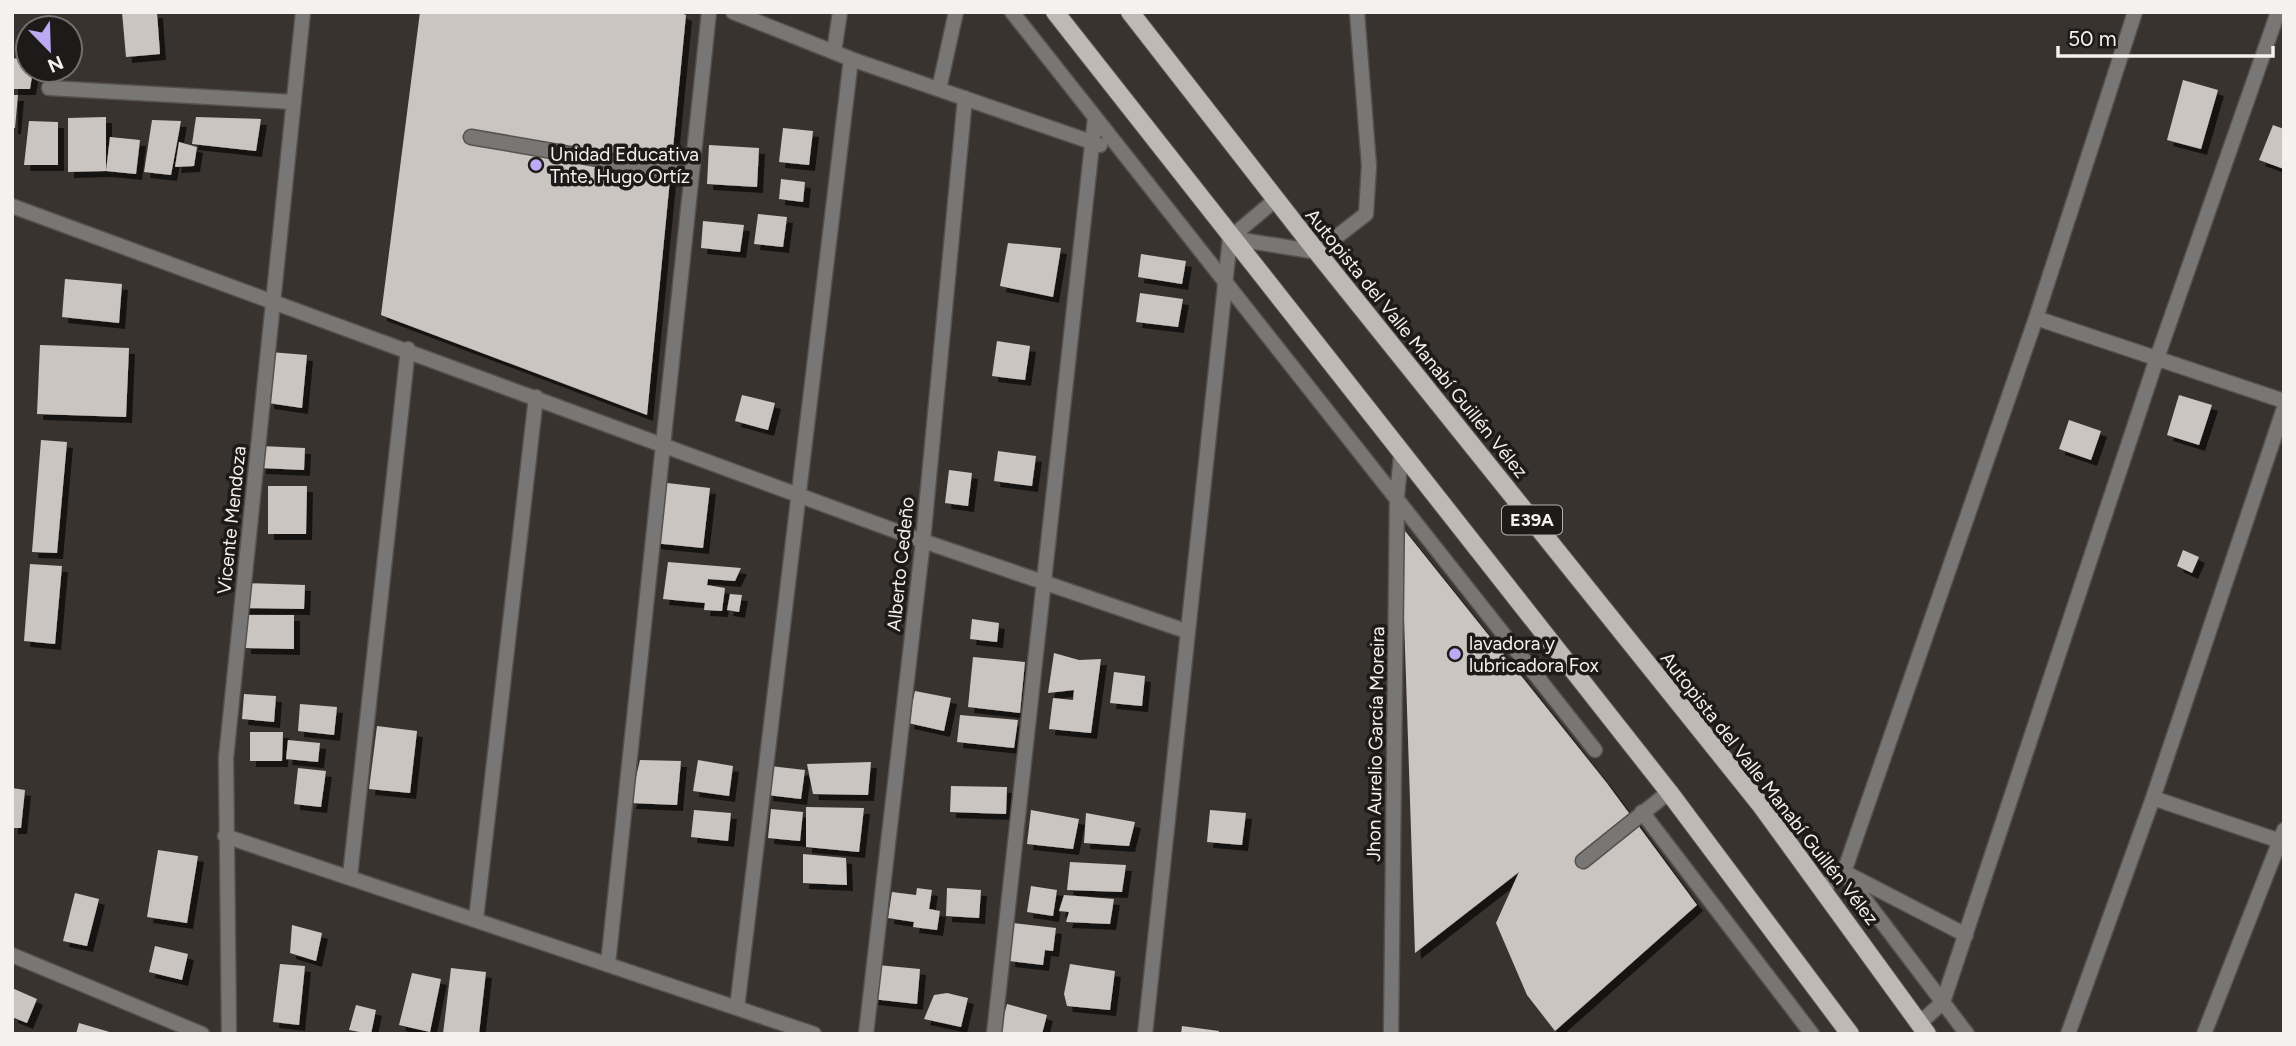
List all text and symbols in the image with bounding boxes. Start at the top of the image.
north arrow [14,14,84,84]
scale bar [2058,14,2273,58]
text: 50 m [2068,26,2117,51]
text: N [44,51,67,78]
place label: Unidad Educativa Tnte. Hugo Ortíz [550,143,699,188]
marker: Unidad Educativa Tnte. Hugo Ortíz [528,157,544,173]
street label: Autopista del Valle Manabí Guillén Vélez [1301,204,1533,483]
street label: Vicente Mendoza [212,445,251,595]
street label: Alberto Cedeño [882,496,919,632]
road number: E39A [1502,506,1562,534]
street label: Jhon Aurelio García Moreira [1362,626,1389,862]
place label: lavadora y lubricadora Fox [1469,632,1599,677]
marker: lavadora y lubricadora Fox [1447,646,1463,662]
street label: Autopista del Valle Manabí Guillén Vélez [1656,647,1883,929]

